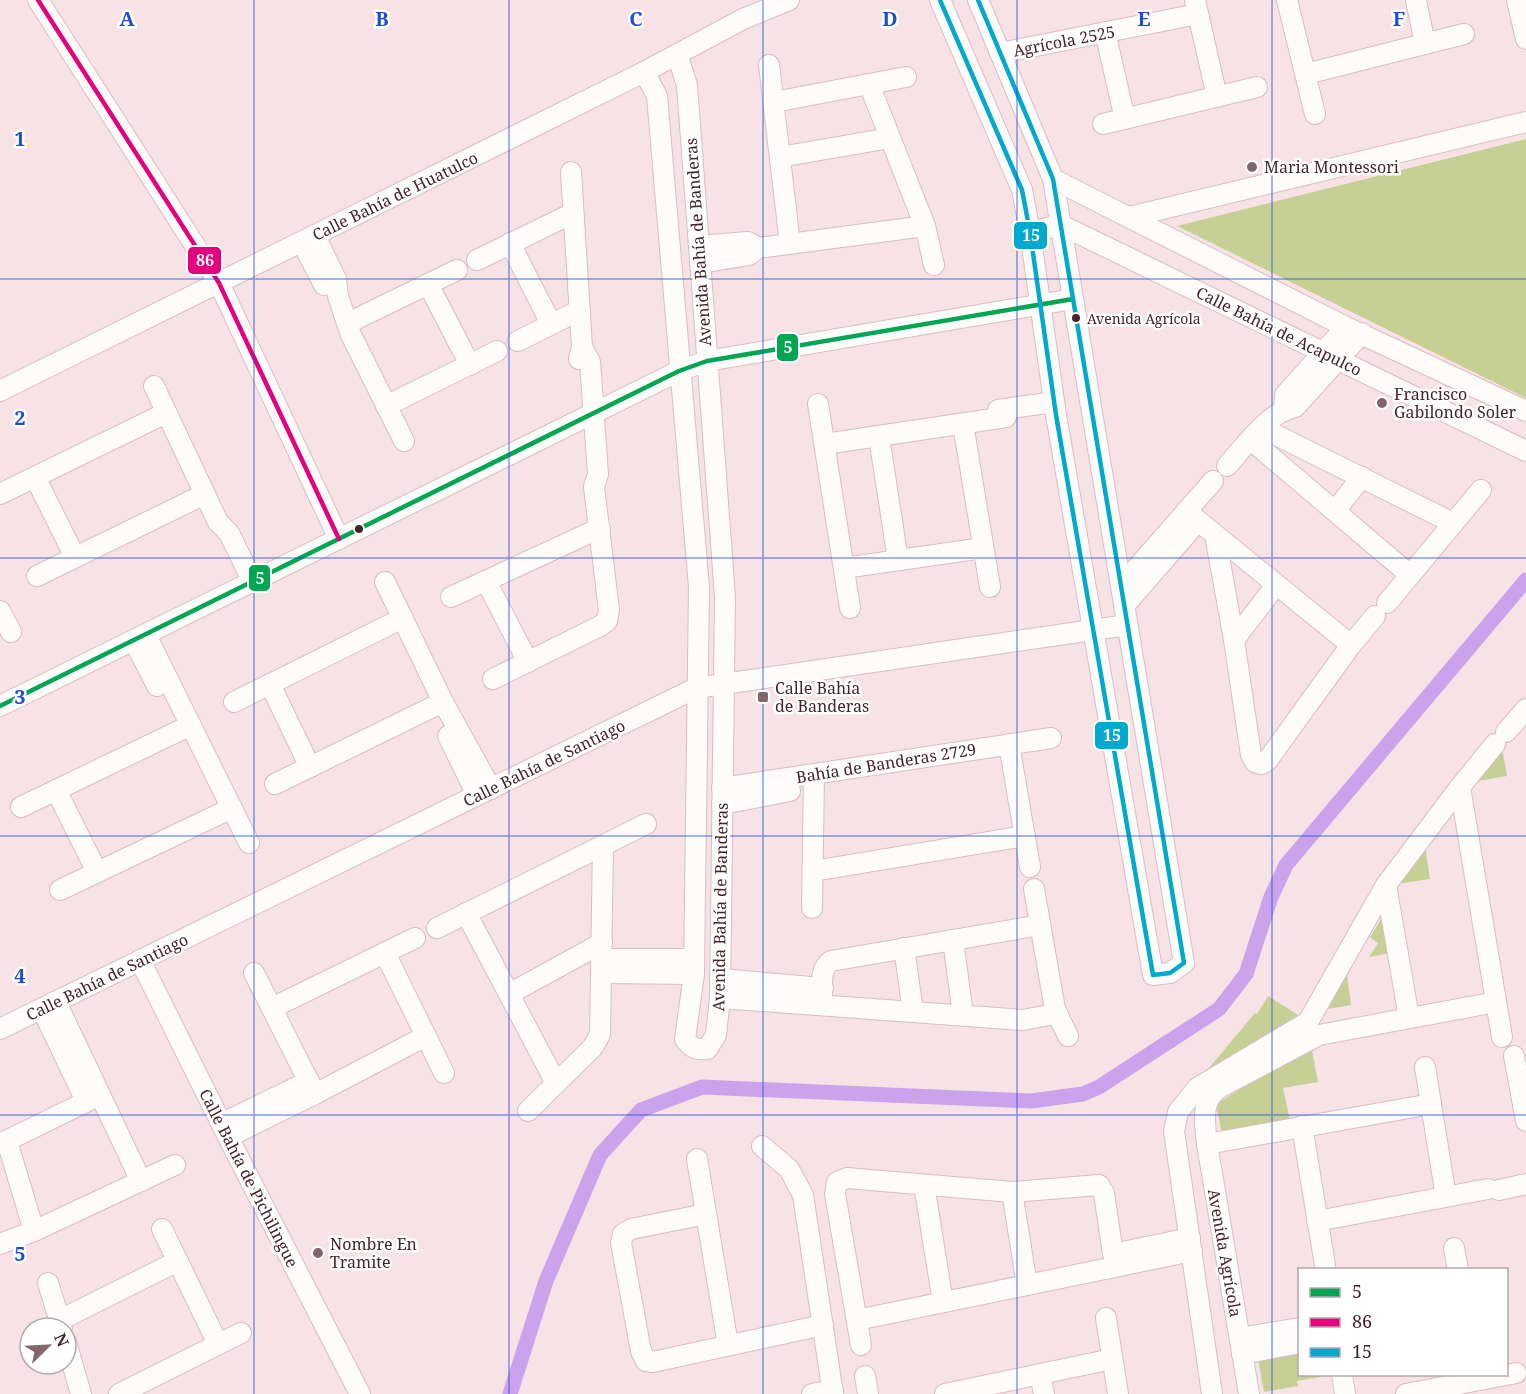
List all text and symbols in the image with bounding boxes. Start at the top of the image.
text: A [119,5,135,32]
text: B [375,5,389,32]
text: C [629,5,643,32]
text: D [882,5,898,32]
text: E [1137,5,1151,32]
text: F [1393,5,1405,32]
street label: Agrícola 2525 [1011,20,1117,62]
text: 1 [14,125,26,152]
street label: Avenida Bahía de Banderas [680,137,716,347]
street label: Calle Bahía de Huatulco [309,146,481,246]
place label: Maria Montessori [1264,156,1399,178]
marker: Maria Montessori [1245,160,1259,174]
line badge: 15 [1013,221,1048,250]
text: 15 [1022,224,1040,246]
line badge: 86 [187,246,222,275]
text: 86 [196,249,214,271]
street label: Calle Bahía de Acapulco [1192,281,1366,381]
place label: Avenida Agrícola [1087,309,1201,328]
marker: Avenida Agrícola [1070,312,1082,324]
line badge: 5 [776,333,799,362]
text: 5 [783,336,793,358]
place label: Francisco Gabilondo Soler [1394,383,1517,423]
marker: Francisco Gabilondo Soler [1375,396,1389,410]
text: 2 [14,404,26,431]
unlabelled marker [353,523,365,535]
line badge: 5 [248,564,271,592]
text: 5 [255,567,265,589]
place label: Calle Bahía de Banderas [775,677,869,717]
text: 3 [14,683,26,710]
marker: Calle Bahía de Banderas [756,690,770,704]
street label: Calle Bahía de Santiago [459,714,629,812]
line badge: 15 [1094,721,1129,750]
text: 15 [1103,724,1121,746]
street label: Bahía de Banderas 2729 [794,738,978,788]
street label: Avenida Bahía de Banderas [707,802,733,1012]
street label: Calle Bahía de Santiago [22,928,192,1026]
text: 4 [14,962,26,989]
street label: Calle Bahía de Pichilingue [194,1085,304,1271]
street label: Avenida Agrícola [1203,1187,1247,1319]
place label: Nombre En Tramite [330,1233,417,1273]
text: 5 [14,1240,26,1267]
marker: Nombre En Tramite [311,1246,325,1260]
legend [1298,1268,1508,1376]
text: 5 [1352,1279,1362,1303]
text: 86 [1352,1309,1372,1333]
north arrow [18,1316,78,1376]
text: N [49,1330,74,1350]
text: 15 [1352,1339,1372,1363]

